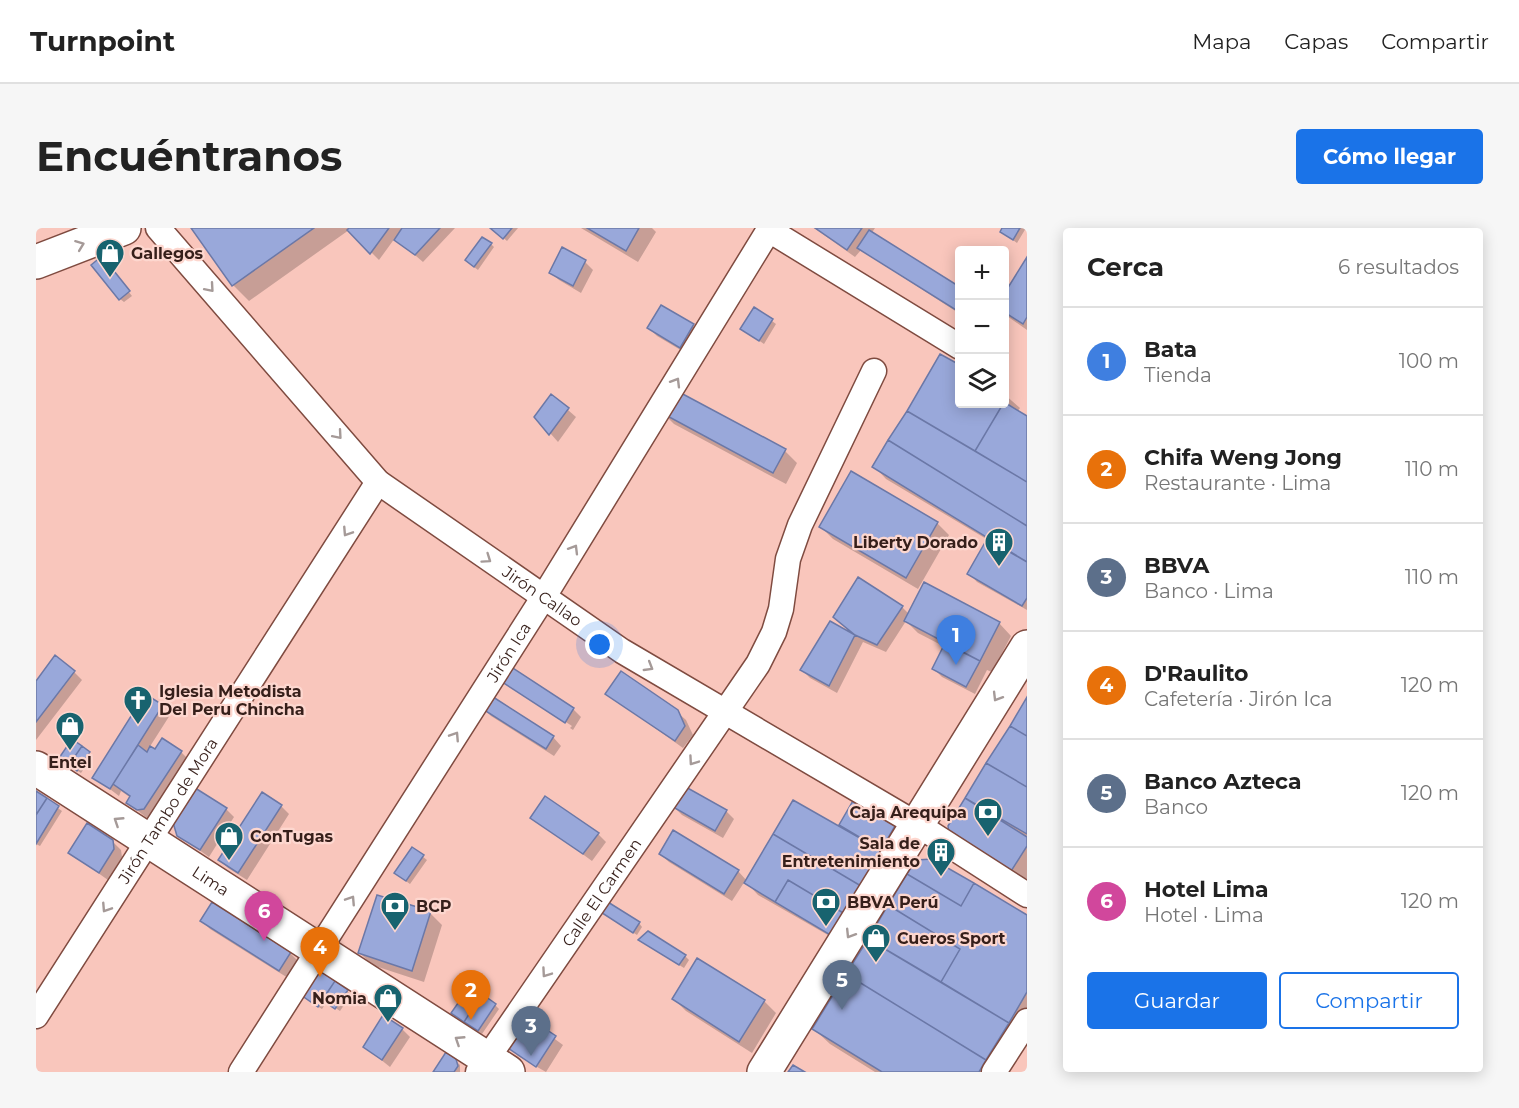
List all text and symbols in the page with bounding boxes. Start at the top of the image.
text: Turnpoint [30,24,175,58]
text: Mapa [1192,29,1251,54]
text: Capas [1284,29,1348,54]
text: Compartir [1381,29,1489,54]
button: Cómo llegar [1296,129,1483,184]
text: Encuéntranos [36,130,342,182]
shop icon: Gallegos [94,237,126,279]
one-way arrow [74,240,85,252]
place label: Gallegos [131,244,204,263]
map controls [955,246,1009,408]
button: + [955,246,1009,300]
text: Cerca [1087,251,1164,283]
text: 6 resultados [1338,255,1459,279]
one-way arrow [203,281,214,292]
button: − [955,300,1009,354]
text: Bata [1144,336,1197,363]
text: 1 [1103,349,1110,373]
text: 100 m [1399,349,1459,373]
button: layers [955,354,1009,408]
text: Tienda [1144,363,1212,387]
one-way arrow [668,378,680,388]
one-way arrow [330,428,341,439]
text: Chifa Weng Jong [1144,444,1342,471]
text: 2 [1101,457,1112,481]
text: 110 m [1405,457,1459,481]
text: Restaurante · Lima [1144,471,1331,495]
one-way arrow [343,525,354,536]
building icon: Liberty Dorado [983,526,1015,568]
place label: Liberty Dorado [853,533,978,552]
one-way arrow [566,544,577,555]
one-way arrow [480,552,491,563]
text: BBVA [1144,552,1209,579]
street label: Jirón Callao [498,561,586,630]
text: 3 [1101,565,1112,589]
text: 110 m [1405,565,1459,589]
text: Banco · Lima [1144,579,1274,603]
pin: 1 [936,616,976,665]
street label: Jirón Ica [482,619,535,686]
your location [585,630,614,659]
one-way arrow [643,660,653,672]
text: D'Raulito [1144,660,1249,687]
text: 4 [1100,673,1113,697]
text: 120 m [1401,673,1459,697]
place label: Iglesia Metodista Del Peru Chincha [159,682,305,719]
church icon: Iglesia Metodista Del Peru Chincha [122,684,154,726]
text: Cafetería · Jirón Ica [1144,687,1332,711]
one-way arrow [992,691,1004,701]
shop icon: Entel [54,710,86,752]
one-way arrow [448,732,460,742]
street label: Jirón Tambo de Mora [113,734,221,888]
place label: Entel [48,753,92,772]
one-way arrow [689,755,700,766]
text: Banco Azteca [1144,768,1302,795]
text: 5 [1101,781,1112,805]
text: 120 m [1401,781,1459,805]
text: Banco [1144,795,1208,819]
bank icon: Caja Arequipa [972,796,1004,838]
place label: Caja Arequipa [850,803,967,822]
one-way arrow [114,817,125,828]
shop icon: ConTugas [213,820,245,862]
place label: ConTugas [250,827,334,846]
place label: Sala de Entretenimiento [782,834,920,871]
street label: Calle El Carmen [558,835,645,950]
building icon: Sala de Entretenimiento [925,836,957,878]
street label: Lima [189,862,233,899]
text: Hotel Lima [1144,876,1269,903]
bank icon: BBVA Perú [810,886,842,928]
text: 6 [1100,889,1113,913]
text: 120 m [1401,889,1459,913]
bank icon: BCP [379,890,411,932]
pin: 6 [244,892,284,941]
place label: BBVA Perú [847,893,939,912]
one-way arrow [343,896,355,906]
place label: BCP [416,897,452,916]
one-way arrow [103,901,114,912]
text: Hotel · Lima [1144,903,1264,927]
shop icon: Cueros Sport [860,922,892,964]
pin: 4 [300,928,340,977]
one-way arrow [846,928,858,938]
place label: Cueros Sport [897,929,1006,948]
pin: 5 [822,960,862,1010]
one-way arrow [542,967,553,978]
pin: 2 [452,970,490,1020]
button: Guardar [1087,972,1267,1029]
button: Compartir [1279,972,1459,1029]
shop icon: Nomia [372,982,404,1024]
place label: Nomia [312,989,367,1008]
pin: 3 [512,1006,550,1056]
one-way arrow [455,1036,465,1048]

